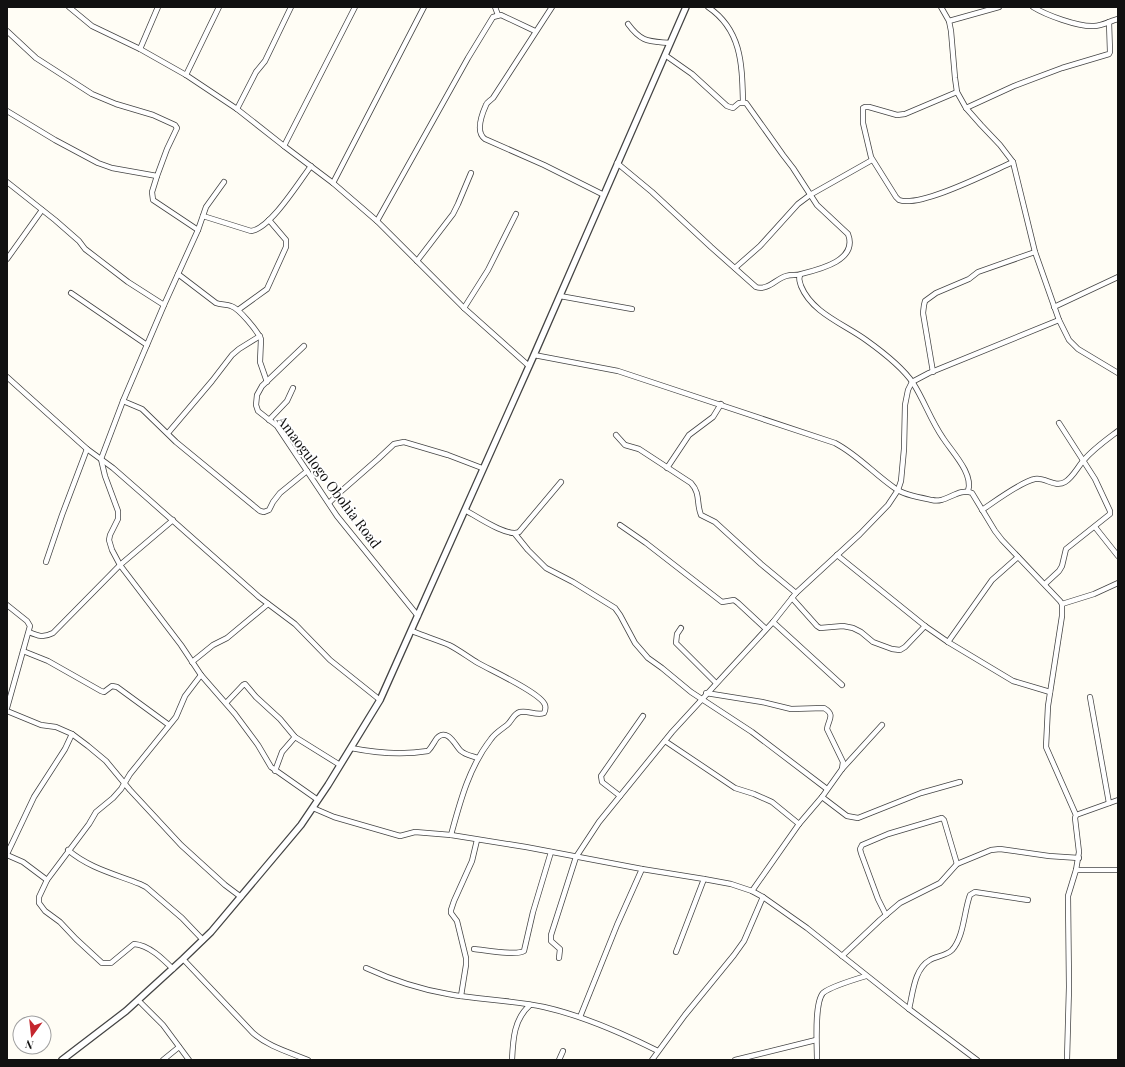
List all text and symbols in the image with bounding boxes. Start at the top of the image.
street label: Amaogulogo Obohia Road [273,411,386,552]
north arrow [12,1015,52,1055]
text: N [23,1037,35,1053]

